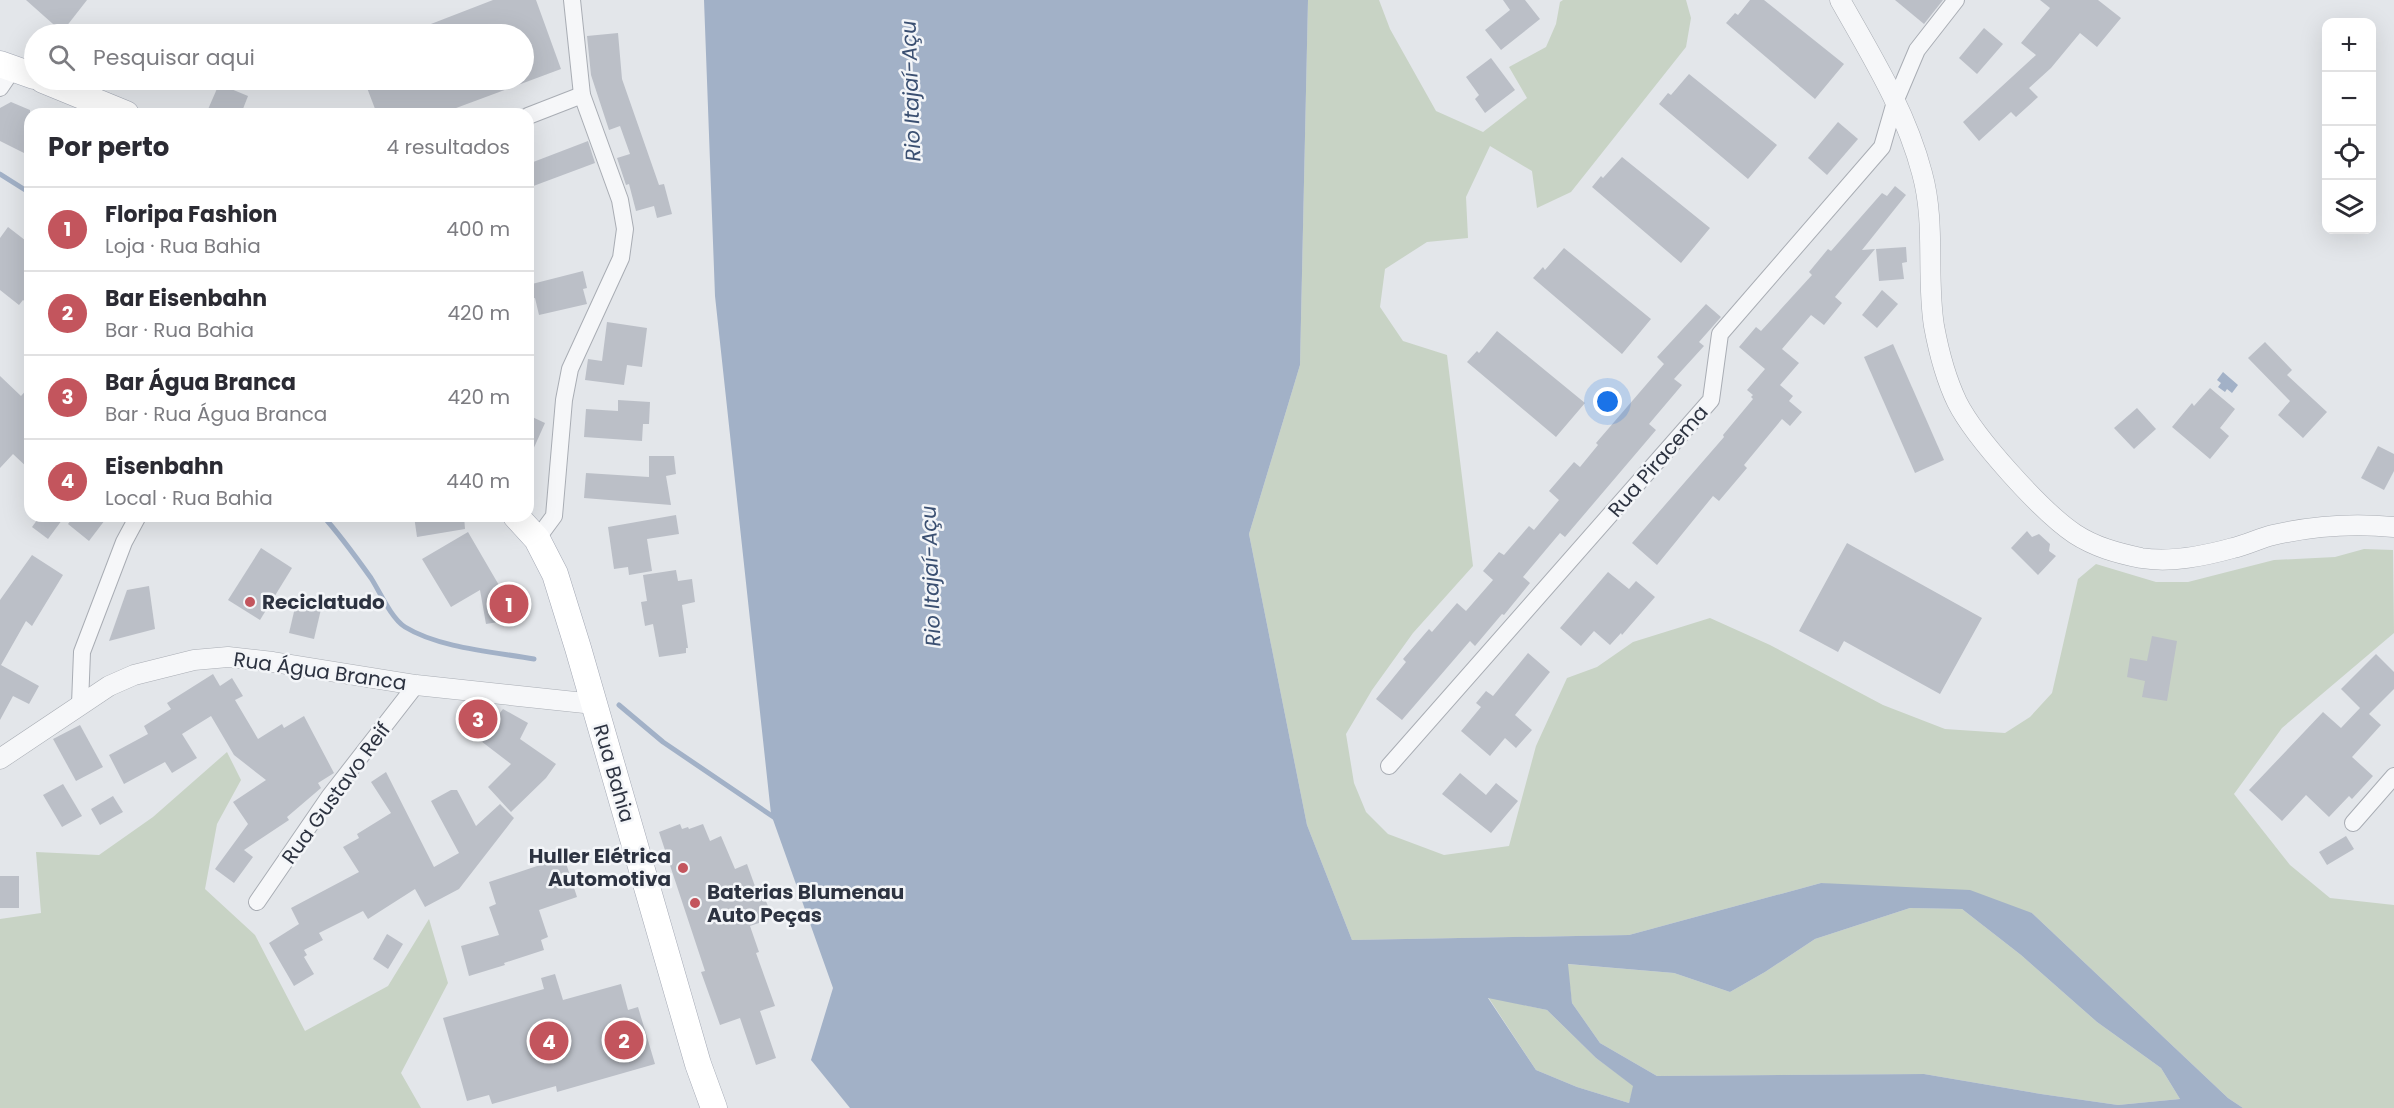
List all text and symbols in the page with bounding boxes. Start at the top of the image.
map controls [2322,18,2376,234]
button: + [2322,18,2376,72]
water label: Rio Itajaí-Açu [894,20,927,162]
search box [24,24,534,90]
icon: search [45,41,78,74]
text: Pesquisar aqui [93,42,255,73]
button: − [2322,72,2376,126]
button: locate [2322,126,2376,180]
text: Por perto [48,129,169,165]
text: 4 resultados [387,133,510,161]
button: layers [2322,180,2376,234]
text: Floripa Fashion [105,199,277,230]
text: 1 [64,215,71,243]
text: 400 m [446,215,510,243]
text: Loja · Rua Bahia [105,232,261,260]
text: Bar Eisenbahn [105,283,267,314]
text: 2 [62,299,73,327]
text: 420 m [447,299,510,327]
text: Bar · Rua Bahia [105,316,254,344]
text: Bar Água Branca [105,367,296,398]
text: 3 [61,383,74,411]
text: 420 m [447,383,510,411]
your location [1593,387,1622,416]
street label: Rua Piracema [1602,399,1714,523]
text: Bar · Rua Água Branca [105,400,327,428]
text: Eisenbahn [105,451,224,482]
text: 4 [61,467,74,495]
text: 440 m [446,467,510,495]
text: Local · Rua Bahia [105,484,273,512]
water label: Rio Itajaí-Açu [914,505,947,647]
pin: 1 [490,582,528,626]
place label: Reciclatudo [262,588,385,616]
marker: Reciclatudo [243,595,257,609]
street label: Rua Água Branca [232,645,408,697]
pin: 3 [458,696,498,742]
street label: Rua Gustavo Reif [275,716,397,870]
street label: Rua Bahia [587,721,641,825]
place label: Huller Elétrica Automotiva [529,842,671,893]
marker: Huller Elétrica Automotiva [676,861,690,875]
place label: Baterias Blumenau Auto Peças [707,878,904,929]
marker: Baterias Blumenau Auto Peças [688,896,702,910]
pin: 4 [530,1018,568,1064]
pin: 2 [604,1018,644,1062]

